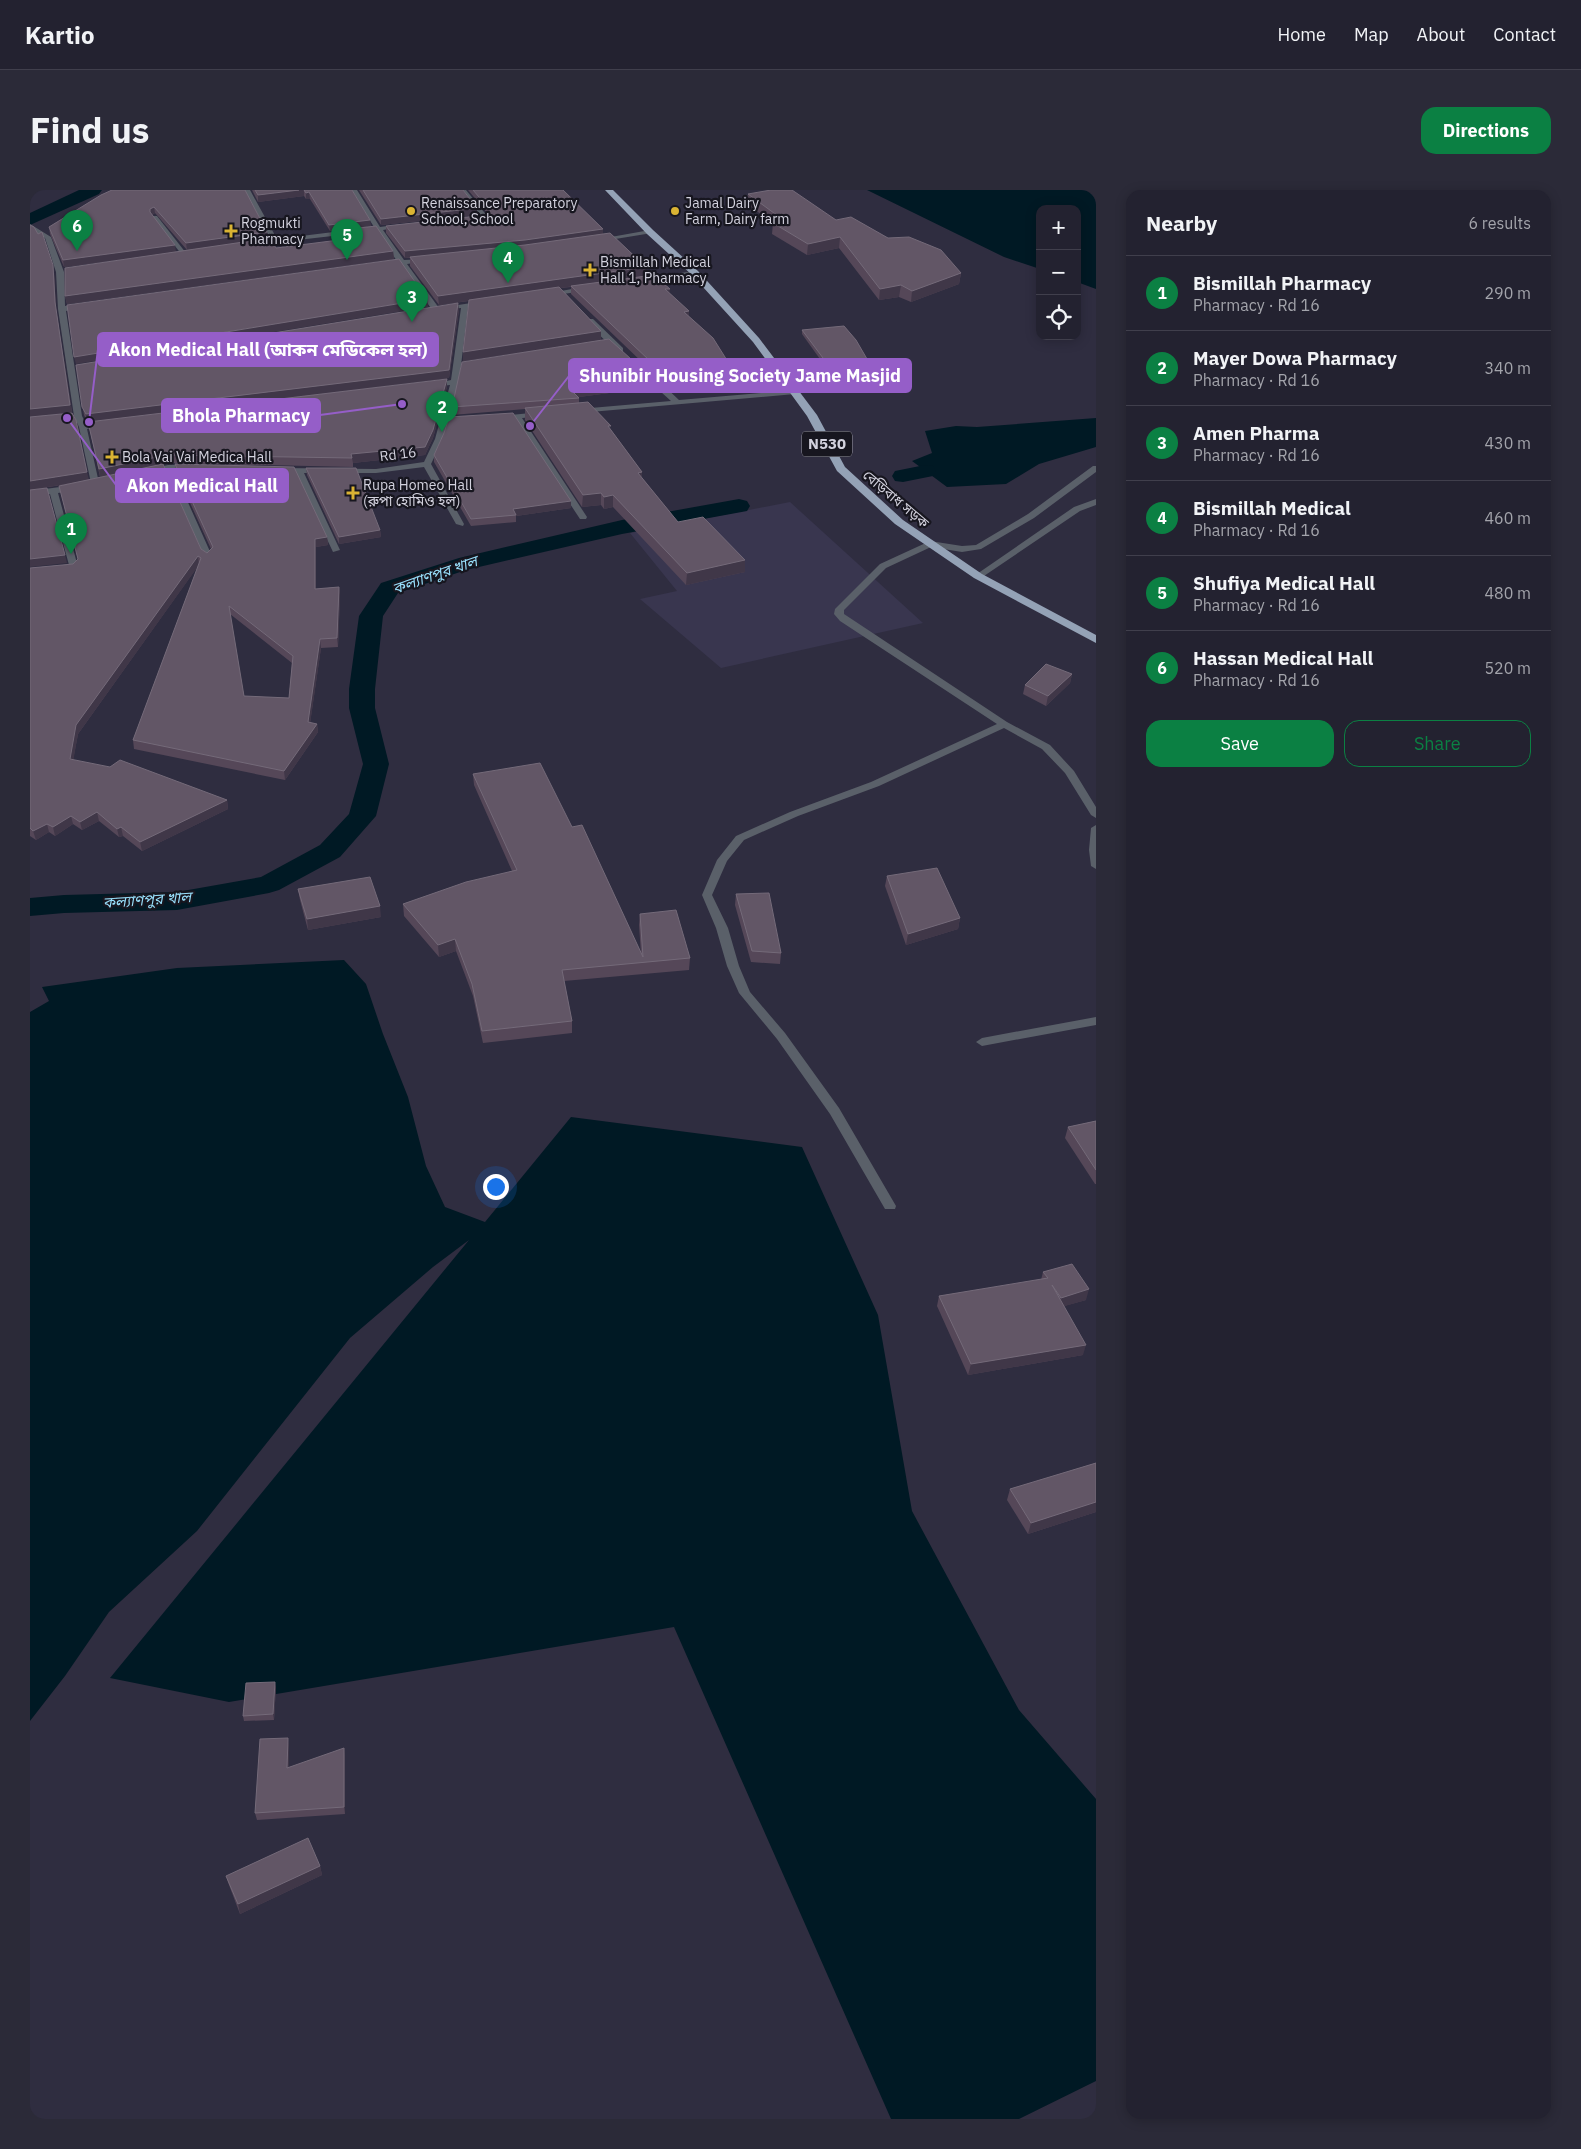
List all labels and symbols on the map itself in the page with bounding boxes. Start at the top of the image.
place label: Renaissance Preparatory School, School [421,194,578,228]
place label: Jamal Dairy Farm, Dairy farm [685,194,790,228]
marker: Renaissance Preparatory School, School [405,205,417,217]
marker: Jamal Dairy Farm, Dairy farm [669,205,681,217]
pin: 6 [61,210,93,251]
place label: Rogmukti Pharmacy [241,214,304,248]
pin: 5 [331,219,363,260]
marker: Rogmukti Pharmacy [225,225,237,237]
pin: 4 [492,242,524,283]
place label: Bismillah Medical Hall 1, Pharmacy [600,253,711,287]
marker: Bismillah Medical Hall 1, Pharmacy [584,264,596,276]
pin: 3 [396,281,428,322]
callout: Akon Medical Hall (আকন মেডিকেল হল) [98,333,438,366]
text: Akon Medical Hall (আকন মেডিকেল হল) [108,338,428,361]
callout: Shunibir Housing Society Jame Masjid [569,359,911,392]
text: Shunibir Housing Society Jame Masjid [579,364,901,387]
pin: 2 [426,391,458,432]
callout: Bhola Pharmacy [162,399,320,432]
text: Bhola Pharmacy [172,404,310,427]
road number: N530 [802,432,852,456]
street label: Rd 16 [379,443,417,465]
place label: Bola Vai Vai Medica Hall [122,448,272,466]
marker: Bola Vai Vai Medica Hall [106,451,118,463]
street label: বেড়িবাধ সড়ক [859,466,933,532]
callout: Akon Medical Hall [116,469,288,502]
text: Akon Medical Hall [126,474,278,497]
place label: Rupa Homeo Hall (রুপা হোমিও হল) [363,476,473,510]
marker: Rupa Homeo Hall (রুপা হোমিও হল) [347,487,359,499]
pin: 1 [55,513,87,554]
water label: কল্যাণপুর খাল [390,550,483,598]
water label: কল্যাণপুর খাল [102,887,195,912]
your location [483,1174,509,1200]

